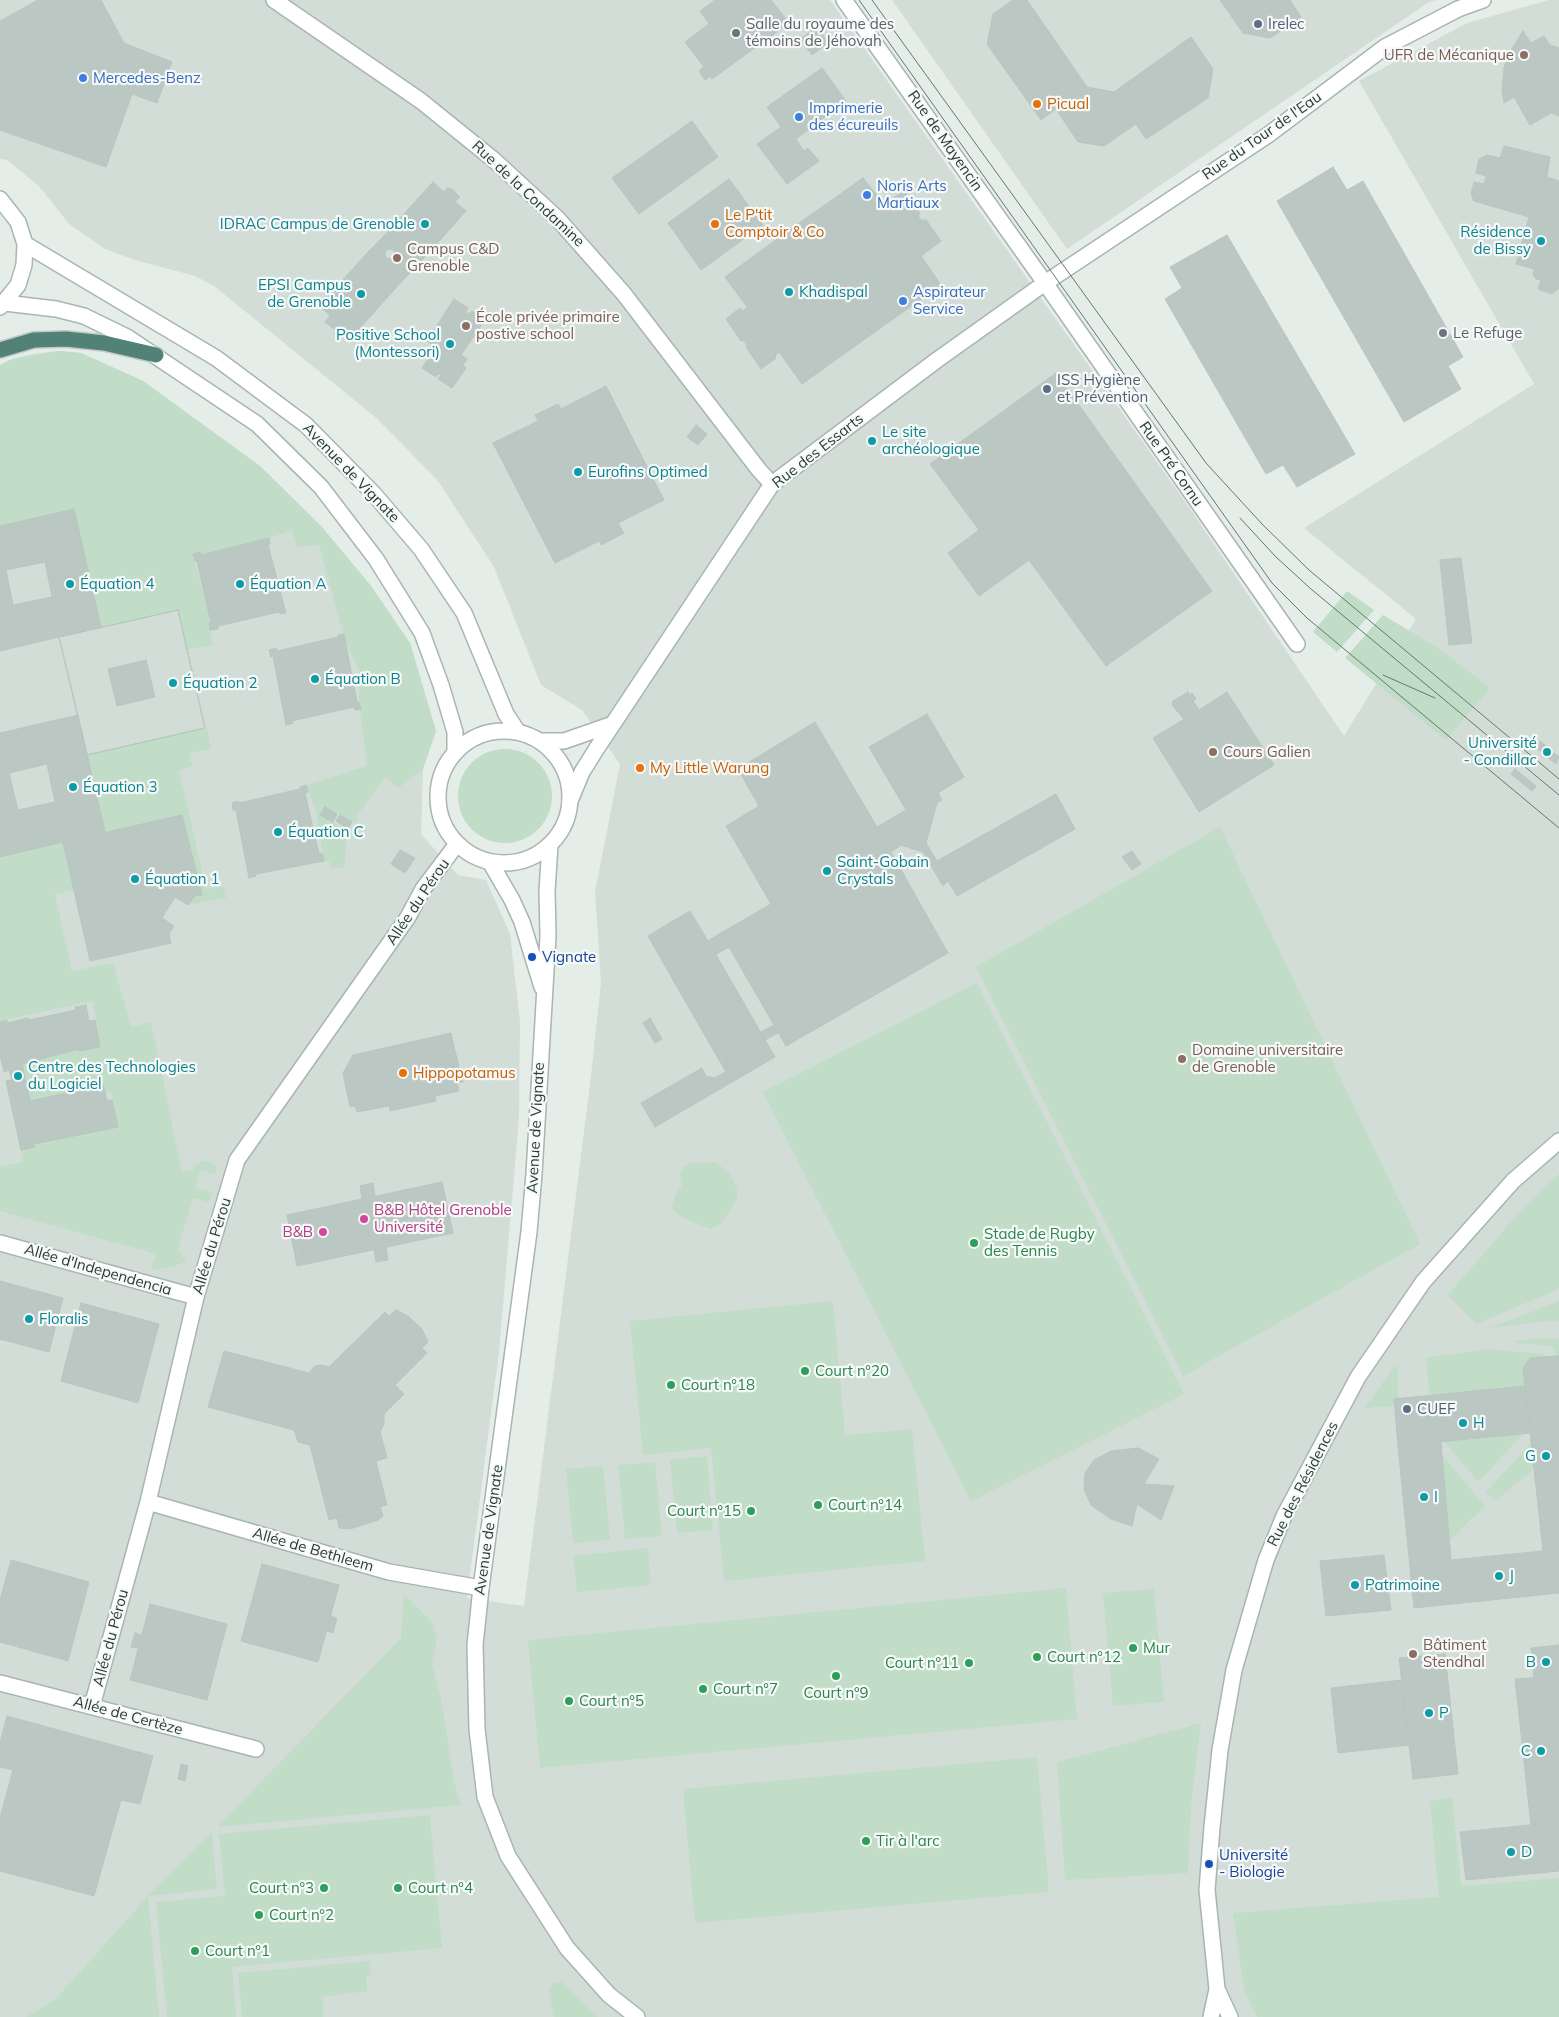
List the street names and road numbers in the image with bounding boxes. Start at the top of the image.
street label: Rue de Mayencin [904,87,986,195]
street label: Rue du Tour de l'Eau [1199,88,1325,184]
street label: Rue de la Condamine [468,137,588,251]
street label: Rue des Essarts [769,410,867,492]
street label: Rue Pré Cornu [1135,418,1207,510]
street label: Avenue de Vignate [299,419,403,527]
street label: Allée du Pérou [383,855,453,949]
street label: Avenue de Vignate [524,1062,548,1194]
street label: Allée du Pérou [189,1195,235,1297]
street label: Allée d'Independencia [22,1240,174,1300]
street label: Rue des Résidences [1264,1419,1342,1549]
street label: Avenue de Vignate [471,1464,507,1596]
street label: Allée de Bethleem [250,1524,376,1576]
street label: Allée du Pérou [89,1587,133,1689]
street label: Allée de Certèze [71,1693,185,1739]

